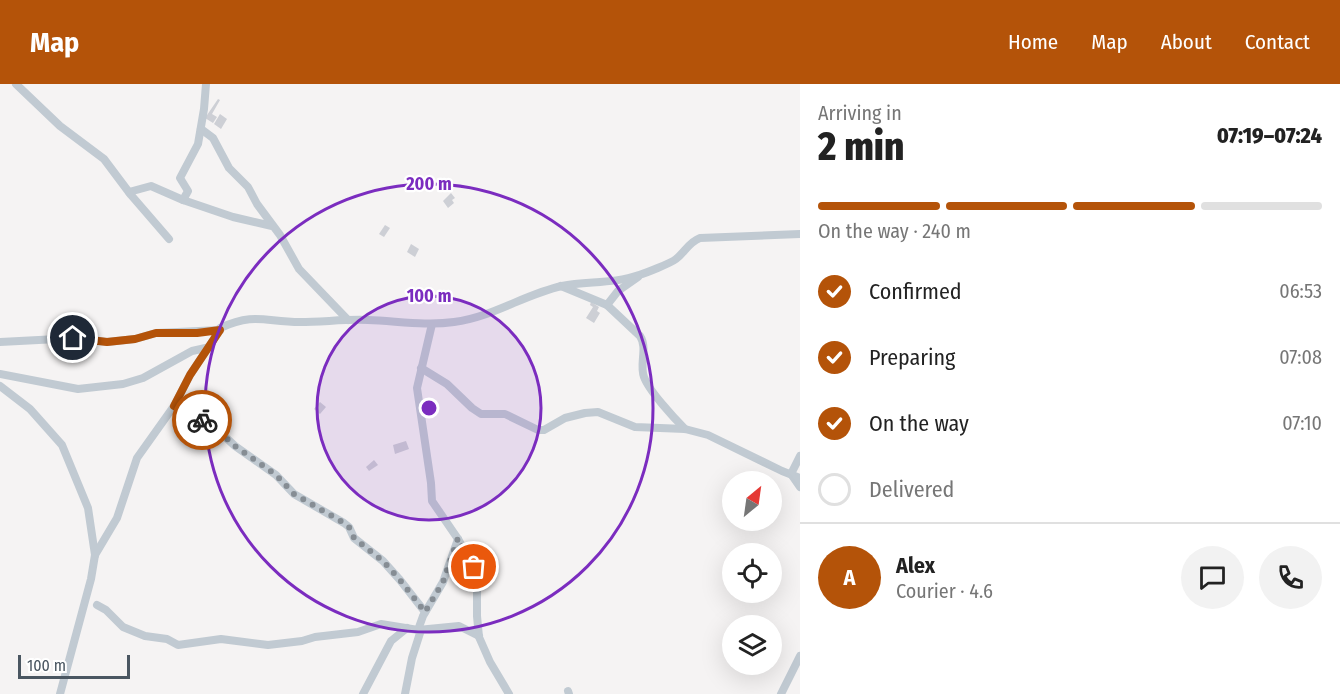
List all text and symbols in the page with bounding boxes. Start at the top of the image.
text: Map [30,26,79,59]
text: Home [1008,29,1058,55]
text: Map [1091,29,1128,55]
text: About [1161,29,1212,55]
text: Contact [1245,29,1310,55]
text: Arriving in [818,101,902,125]
text: 07:19–07:24 [1217,122,1322,149]
text: 2 min [818,124,904,170]
text: 200 m [405,173,452,195]
text: On the way · 240 m [818,219,971,243]
icon: check [818,275,851,308]
text: Confirmed [869,278,962,305]
text: 06:53 [1279,279,1322,303]
text: 100 m [407,285,451,307]
pin [47,312,98,363]
icon: home [56,321,89,354]
icon: check [818,341,851,374]
text: Preparing [869,344,955,371]
text: 07:08 [1279,345,1322,369]
courier [172,390,232,450]
centre of rings [419,398,439,418]
icon: bike [186,404,219,437]
icon: check [818,407,851,440]
text: On the way [869,410,969,437]
text: 07:10 [1282,411,1322,435]
north arrow [722,471,782,531]
map controls [722,471,782,675]
text: Delivered [869,476,954,503]
pin [448,541,499,592]
button: locate [722,543,782,603]
button: chat [1181,546,1244,609]
button: phone [1259,546,1322,609]
icon: bag [457,550,490,583]
text: Alex [896,552,935,579]
text: A [844,564,855,591]
text: Courier · 4.6 [896,579,993,603]
button: layers [722,615,782,675]
scale bar [18,652,130,680]
text: 100 m [27,656,66,675]

